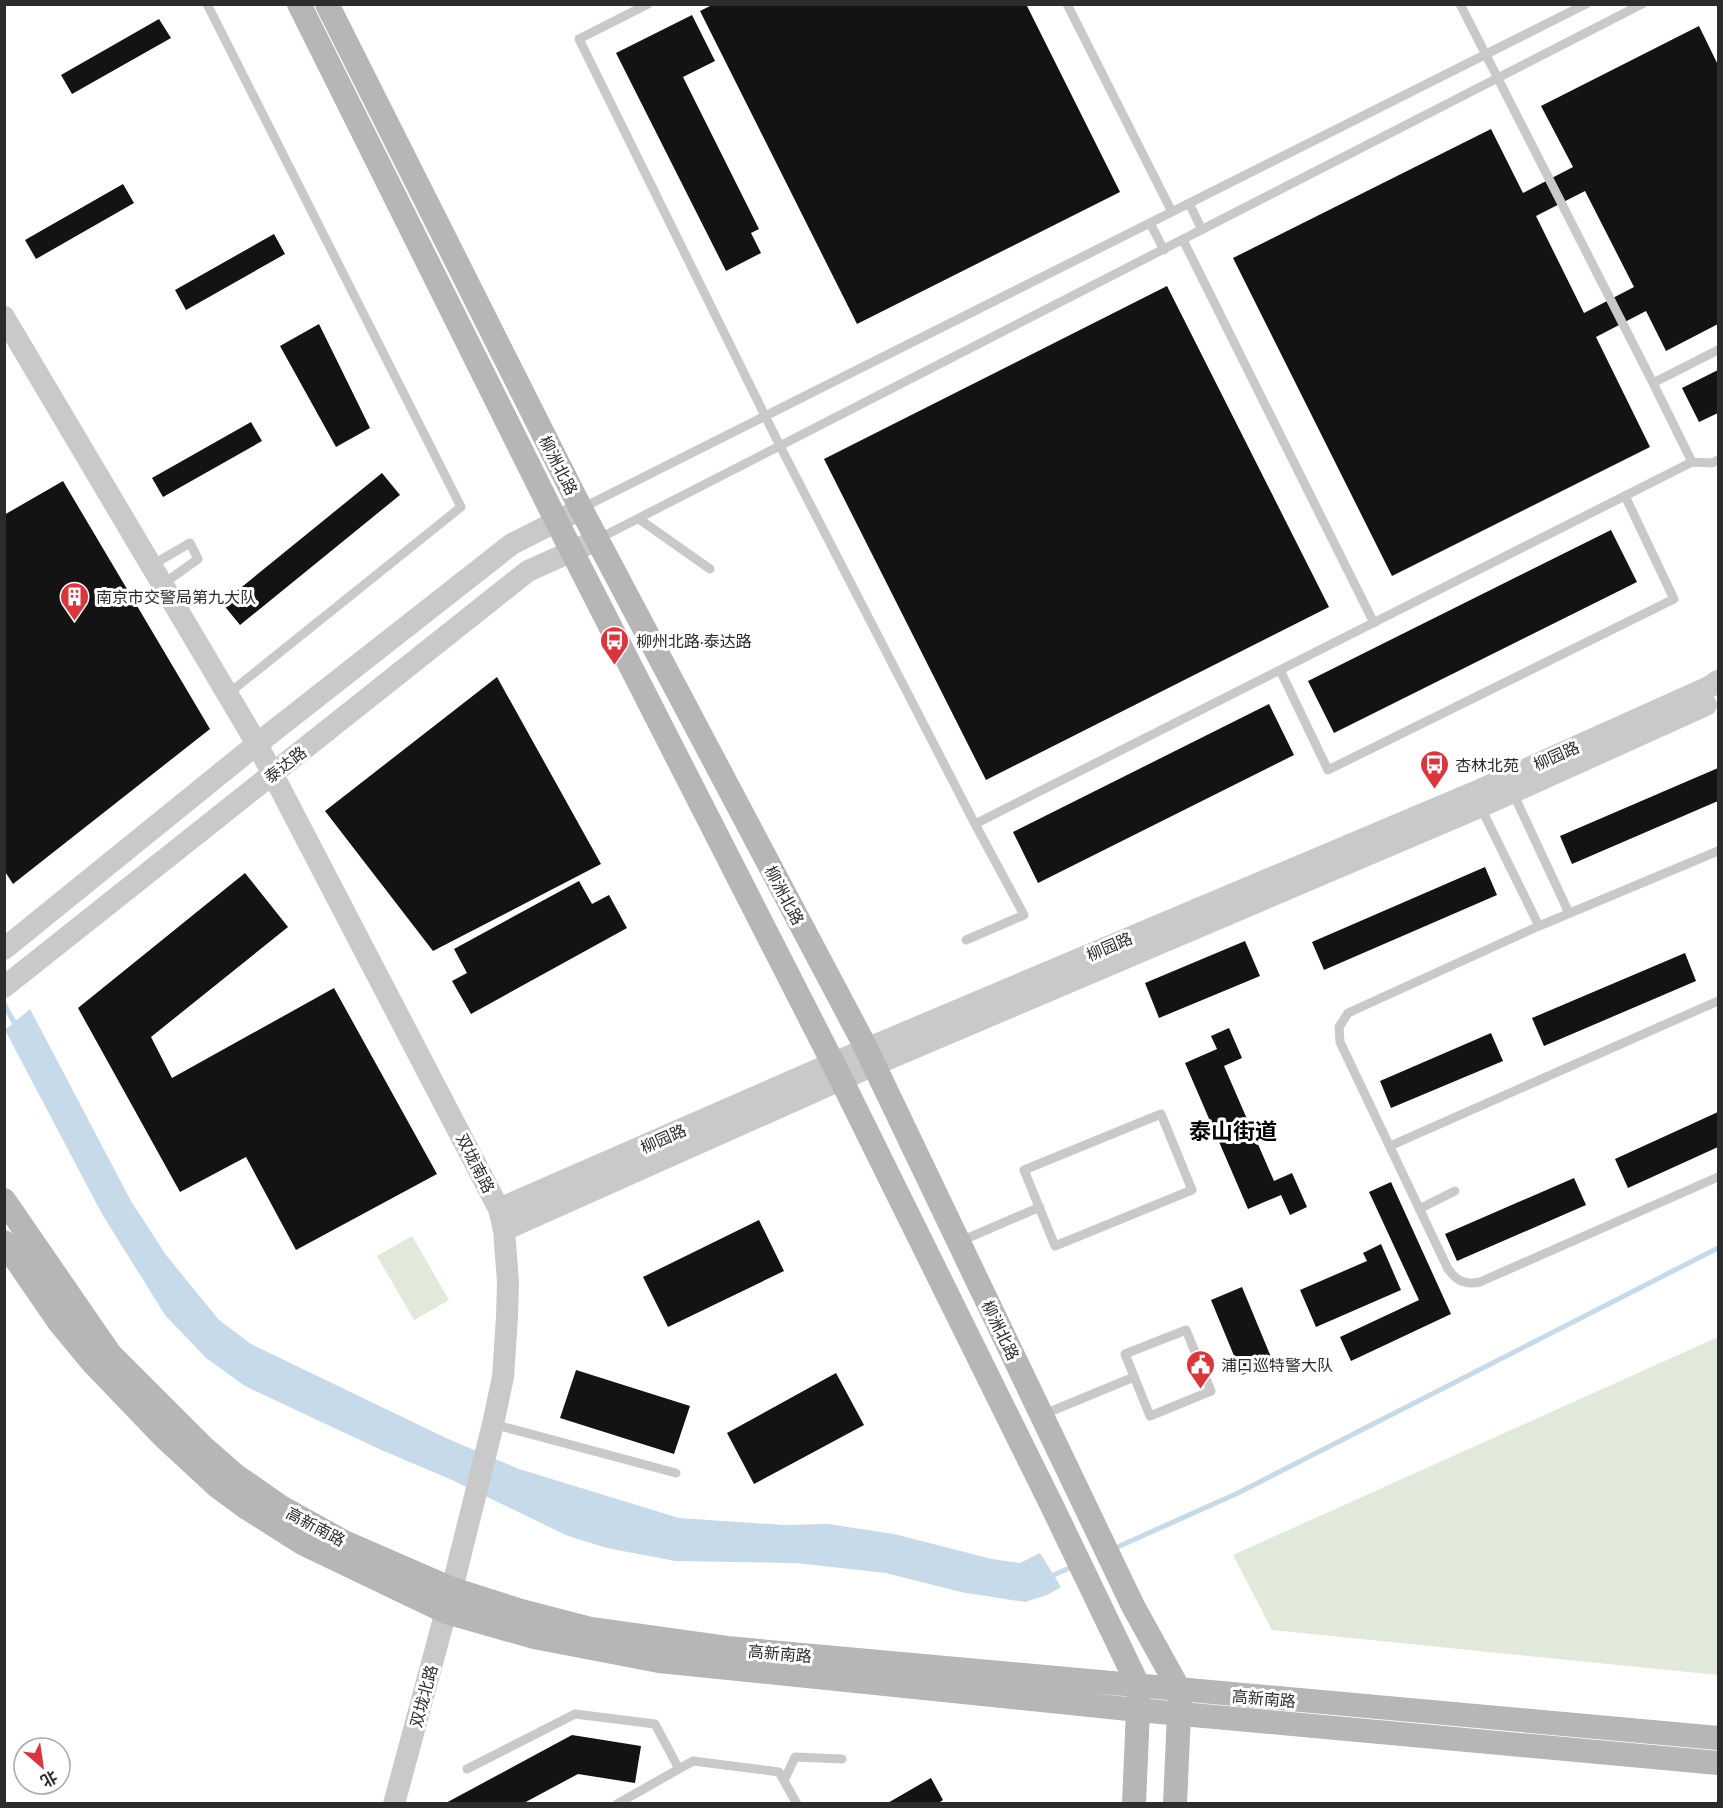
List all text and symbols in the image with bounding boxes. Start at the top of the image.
street label: 柳洲北路 [536,432,582,498]
building icon: 南京市交警局第九大队 [59,580,91,622]
place label: 南京市交警局第九大队 [96,587,256,606]
bus stop icon: 柳州北路·泰达路 [599,624,631,666]
place label: 柳州北路·泰达路 [636,631,752,650]
street label: 柳园路 [1530,737,1582,773]
street label: 泰达路 [260,742,310,786]
bus stop icon: 杏林北苑 [1418,748,1450,790]
place label: 杏林北苑 [1455,755,1519,774]
street label: 柳洲北路 [762,862,808,928]
street label: 柳园路 [1083,928,1135,964]
district label: 泰山街道 [1189,1117,1277,1143]
street label: 柳园路 [637,1120,689,1156]
street label: 双垅南路 [453,1130,499,1196]
street label: 柳洲北路 [978,1297,1024,1363]
public building icon: 浦口巡特警大队 [1184,1348,1216,1390]
place label: 浦口巡特警大队 [1221,1355,1333,1374]
street label: 高新南路 [283,1503,349,1549]
street label: 高新南路 [747,1641,813,1665]
street label: 双垅北路 [406,1663,440,1729]
street label: 高新南路 [1231,1686,1297,1710]
north arrow [12,1736,72,1796]
text: 北 [38,1767,61,1792]

